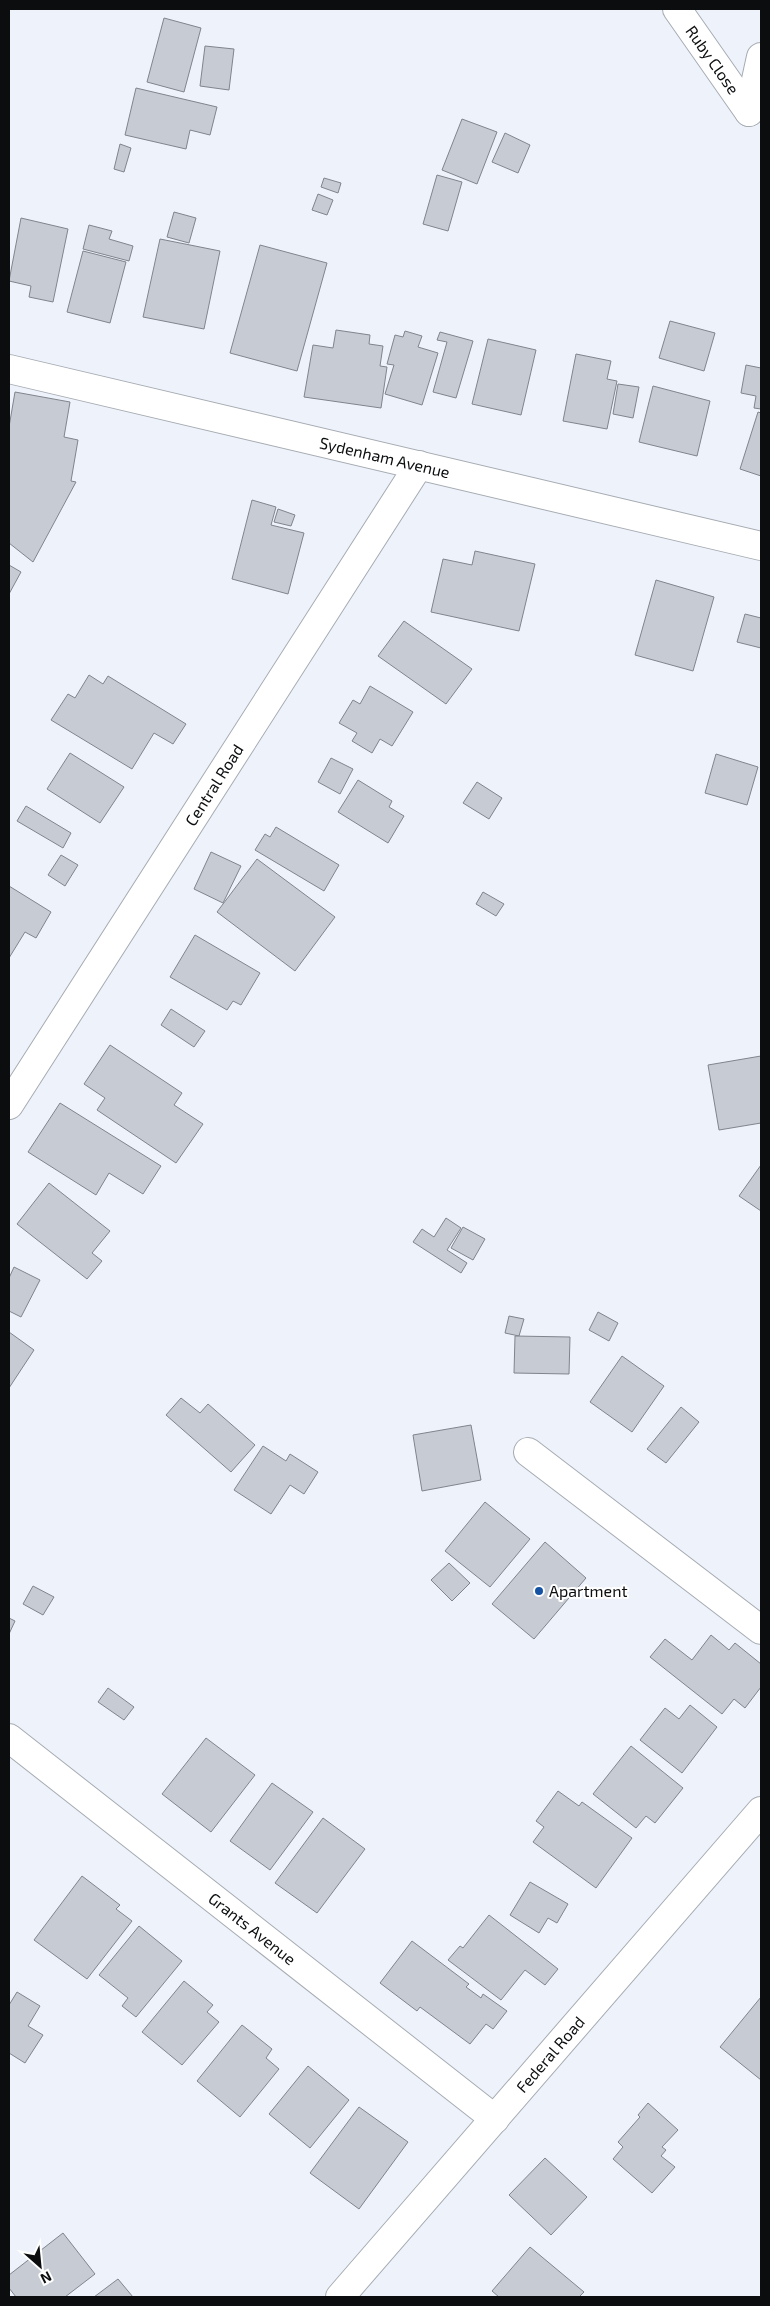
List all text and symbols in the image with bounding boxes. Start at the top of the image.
street label: Ruby Close [682,22,743,98]
street label: Sydenham Avenue [318,432,452,481]
street label: Central Road [180,740,247,829]
place label: Apartment [549,1581,628,1600]
marker: Apartment [533,1585,545,1597]
street label: Grants Avenue [205,1888,300,1968]
street label: Federal Road [512,2012,588,2096]
north arrow [15,2241,65,2291]
text: N [38,2268,54,2288]

